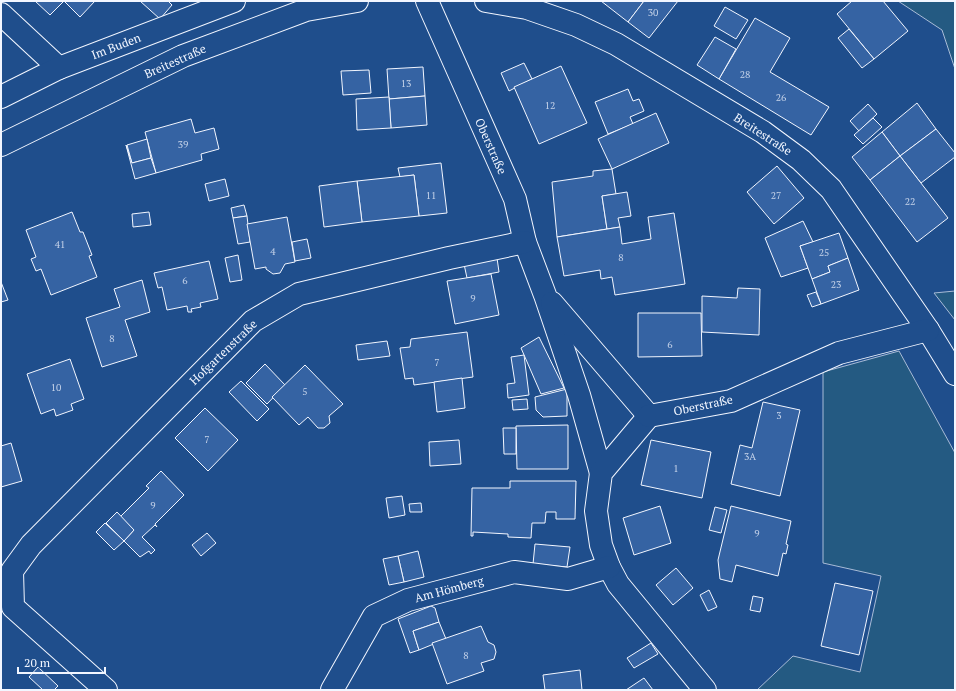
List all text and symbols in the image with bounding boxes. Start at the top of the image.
house number: 30 [648,6,658,19]
street label: Im Buden [89,30,143,62]
street label: Breitestraße [142,41,208,81]
house number: 28 [740,68,750,81]
house number: 13 [401,77,411,90]
house number: 26 [776,91,787,104]
house number: 12 [545,99,555,112]
street label: Breitestraße [731,110,795,158]
street label: Oberstraße [472,116,510,176]
house number: 39 [178,138,188,151]
house number: 11 [426,189,436,202]
house number: 27 [771,189,781,202]
house number: 22 [905,195,915,208]
house number: 41 [55,238,65,251]
house number: 4 [270,245,276,258]
house number: 25 [819,246,829,259]
house number: 8 [618,251,624,264]
house number: 6 [182,274,188,287]
house number: 23 [831,278,841,291]
house number: 9 [470,292,476,305]
street label: Hofgartenstraße [186,316,260,388]
house number: 8 [109,332,115,345]
house number: 6 [667,338,673,351]
house number: 7 [434,356,440,369]
house number: 10 [51,381,61,394]
house number: 5 [302,385,308,398]
street label: Oberstraße [672,391,734,419]
house number: 3 [776,409,782,422]
house number: 7 [204,433,210,446]
house number: 3A [744,450,756,463]
house number: 1 [673,462,679,475]
house number: 9 [150,499,156,512]
house number: 9 [754,527,760,540]
street label: Am Hömberg [413,572,486,605]
scale bar [18,649,105,675]
house number: 8 [463,649,469,662]
text: 20 m [24,655,51,670]

